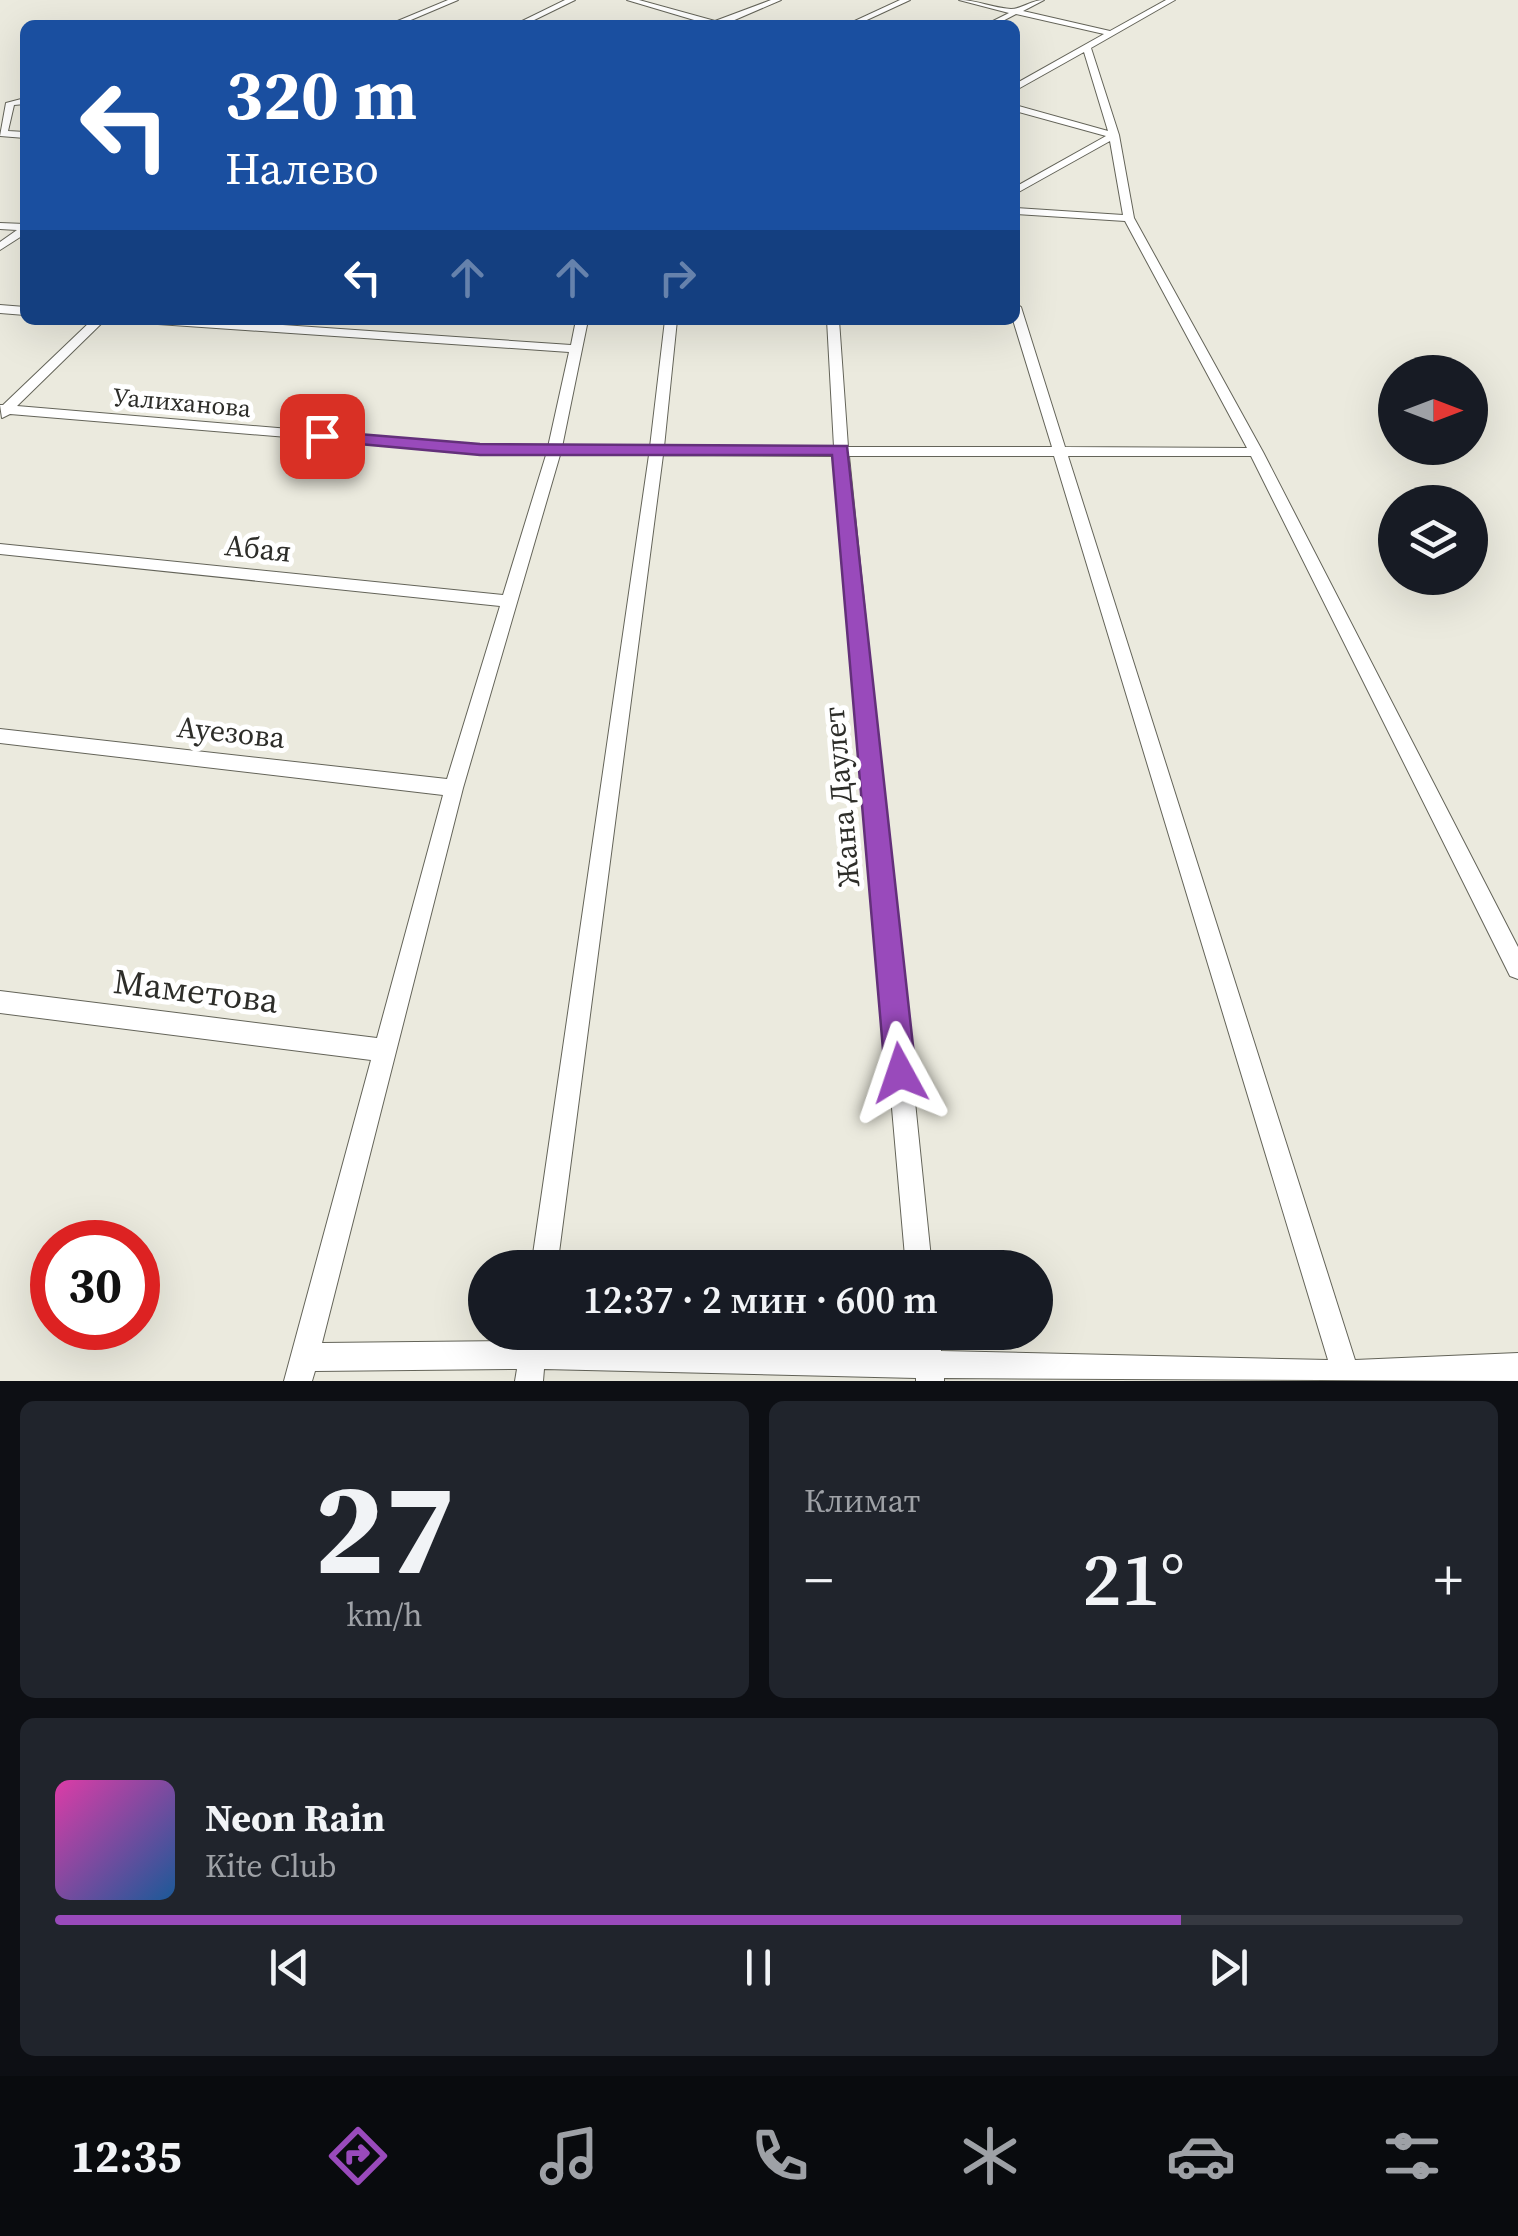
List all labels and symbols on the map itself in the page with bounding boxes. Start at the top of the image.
north arrow [1378,355,1488,465]
street label: Уалиханова [112,379,253,425]
pin [280,394,365,479]
street label: Абая [223,524,293,572]
street label: Жана Даулет [813,705,869,889]
street label: Ауезова [175,706,288,758]
street label: Маметова [111,957,281,1025]
position arrow [848,1021,952,1125]
speed limit sign: 30 [30,1220,160,1350]

